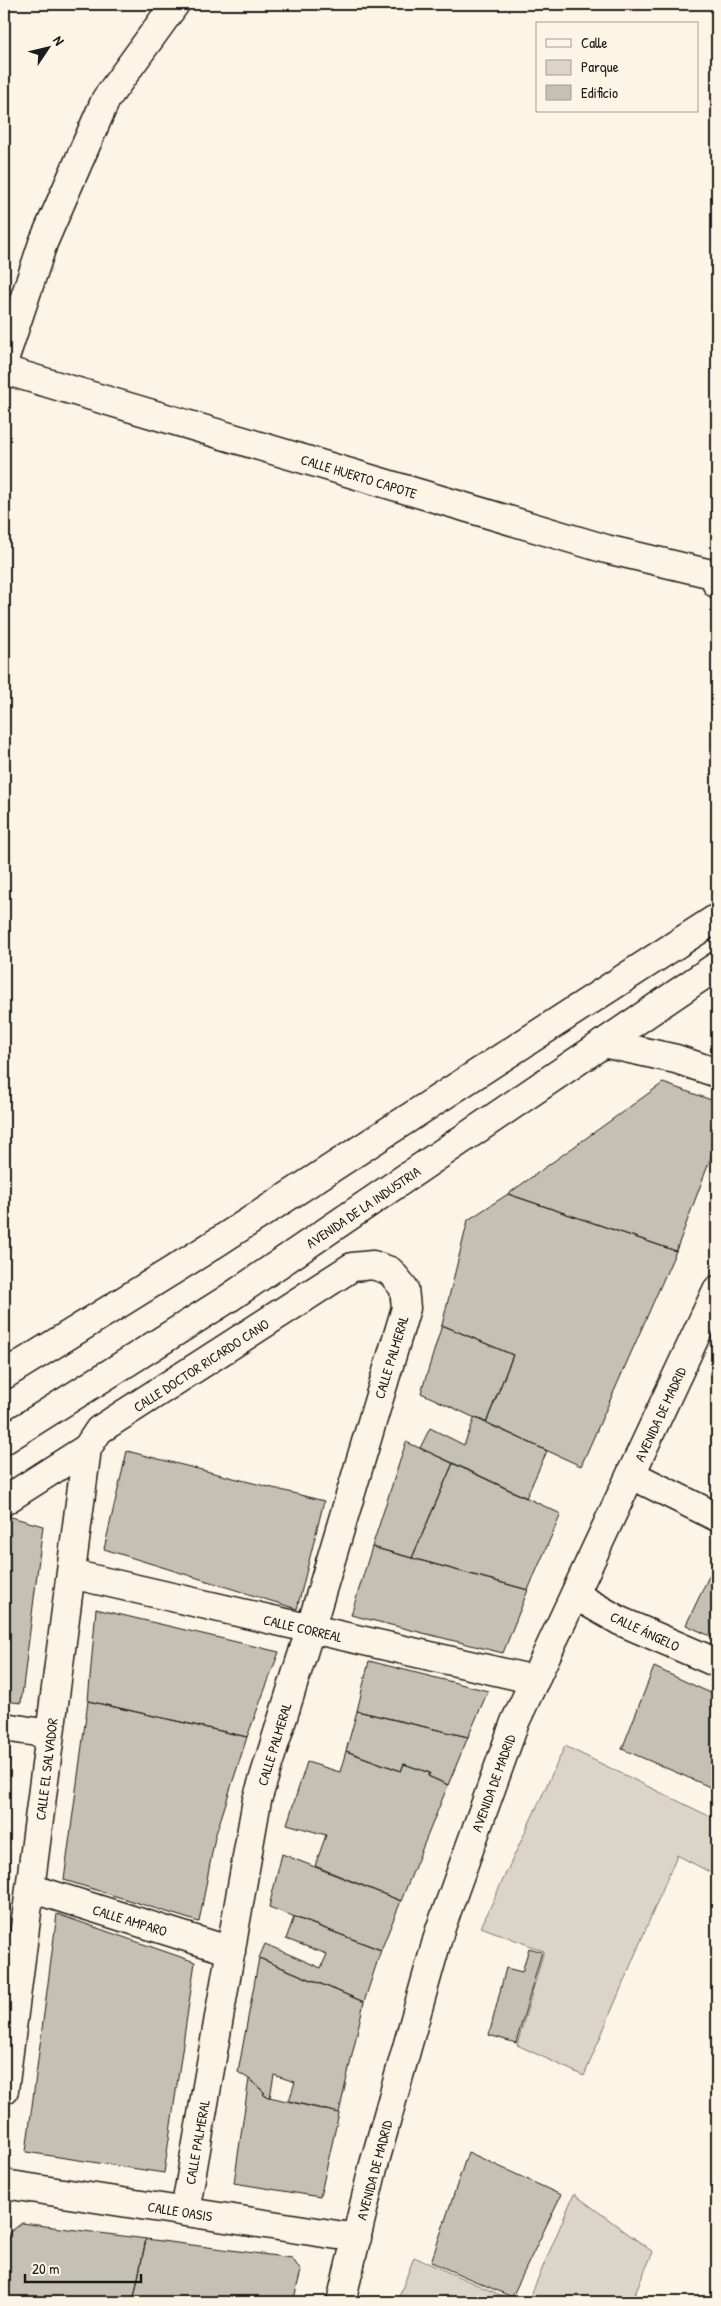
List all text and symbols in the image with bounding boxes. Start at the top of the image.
north arrow [22,22,72,72]
legend [536,22,698,112]
text: N [49,32,69,49]
text: Calle [581,32,608,53]
text: Parque [581,56,619,77]
text: Edificio [581,82,618,103]
street label: CALLE HUERTO CAPOTE [299,449,419,503]
street label: AVENIDA DE LA INDUSTRIA [302,1162,424,1252]
street label: CALLE PALMERAL [369,1313,413,1401]
street label: CALLE DOCTOR RICARDO CANO [129,1314,273,1416]
street label: AVENIDA DE MADRID [630,1363,690,1464]
street label: CALLE ÁNGELO [607,1607,683,1655]
street label: CALLE CORREAL [262,1610,344,1646]
street label: CALLE PALMERAL [252,1700,296,1788]
street label: CALLE EL SALVADOR [30,1717,62,1821]
street label: AVENIDA DE MADRID [467,1731,520,1834]
street label: CALLE AMPARO [90,1900,170,1940]
street label: CALLE PALMERAL [180,2098,214,2186]
street label: AVENIDA DE MADRID [352,2118,397,2222]
street label: CALLE OASIS [146,2197,214,2226]
scale bar [25,2251,141,2283]
text: 20 m [32,2258,59,2279]

